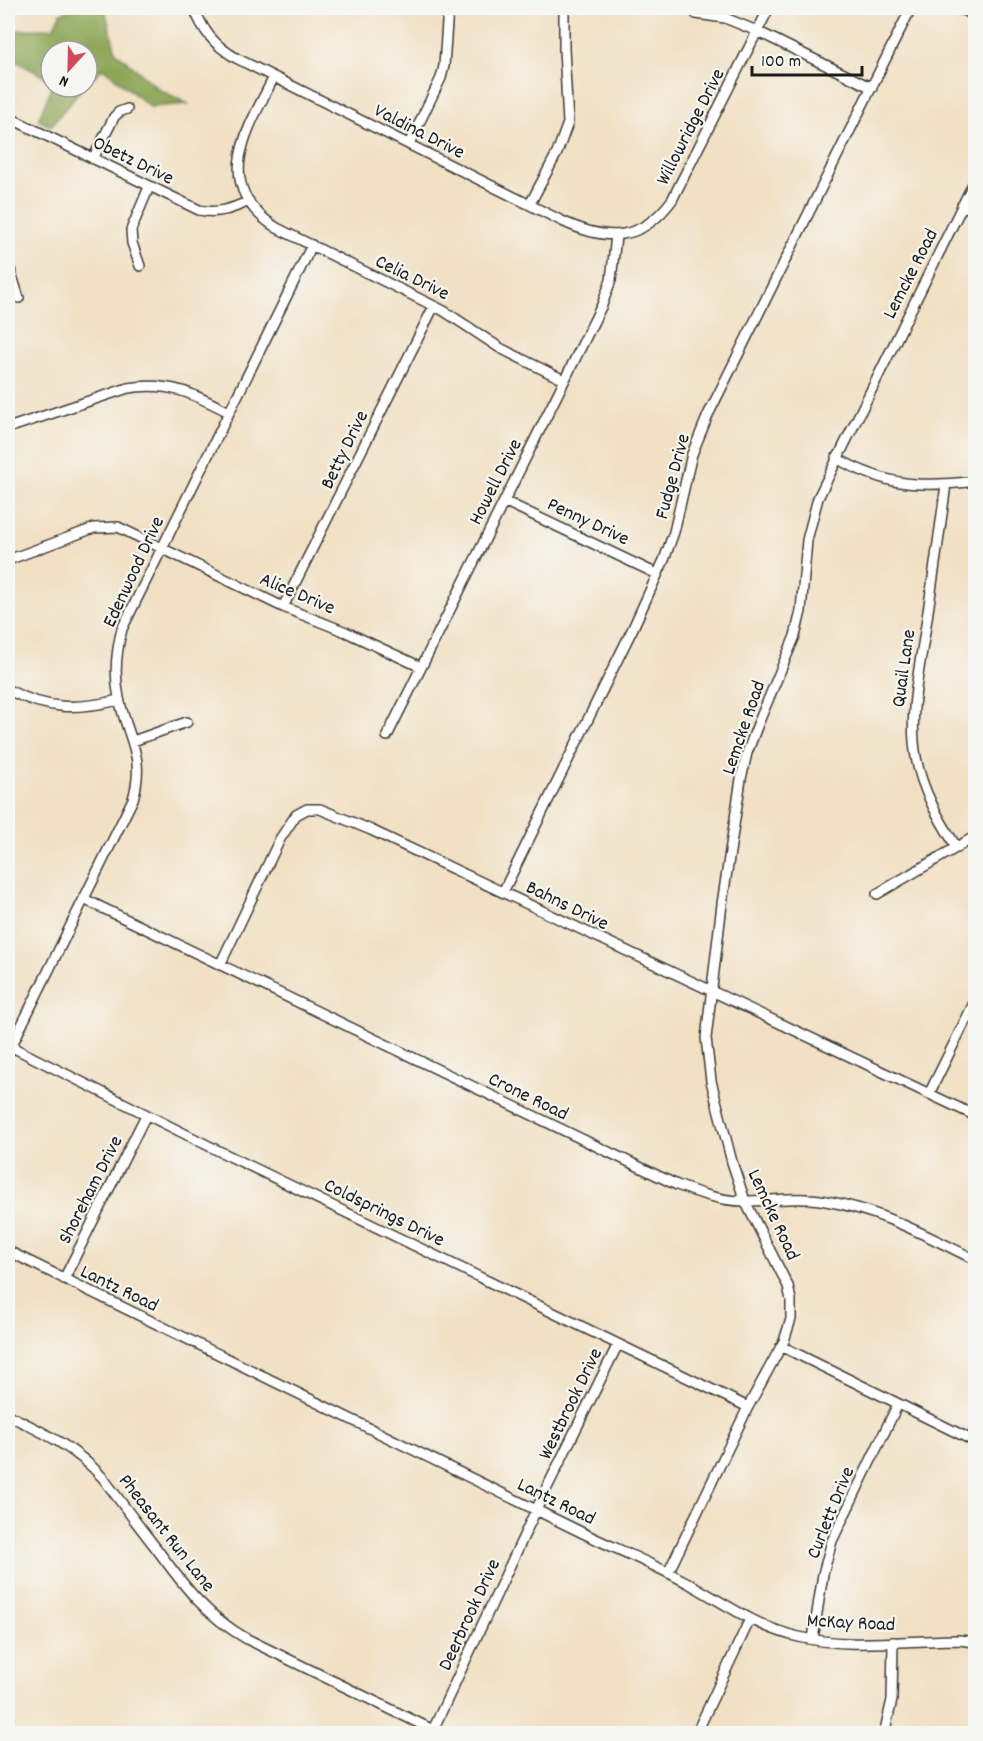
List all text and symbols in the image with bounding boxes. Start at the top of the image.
north arrow [39,39,99,99]
scale bar [752,39,862,77]
text: 100 m [761,50,801,75]
street label: Willowridge Drive [650,64,733,191]
text: N [56,68,72,93]
street label: Valdina Drive [368,98,469,168]
street label: Obetz Drive [87,130,178,193]
street label: Lemcke Road [877,224,946,324]
street label: Celia Drive [370,249,454,309]
street label: Betty Drive [315,406,377,494]
street label: Fudge Drive [649,431,699,523]
street label: Howell Drive [463,434,530,530]
street label: Penny Drive [542,492,634,554]
street label: Edenwood Drive [97,512,173,632]
street label: Alice Drive [255,566,339,623]
street label: Quail Lane [886,628,924,709]
street label: Lemcke Road [716,677,774,779]
street label: Bahns Drive [521,875,613,939]
street label: Crone Road [483,1066,573,1129]
street label: Shoreham Drive [52,1131,131,1250]
street label: Lemcke Road [739,1165,806,1265]
street label: Coldsprings Drive [319,1172,449,1255]
street label: Lantz Road [75,1259,162,1321]
street label: Westbrook Drive [533,1343,611,1465]
street label: Curlett Drive [801,1463,863,1564]
street label: Pheasant Run Lane [111,1469,221,1599]
street label: Lantz Road [512,1472,599,1534]
street label: Deerbrook Drive [433,1555,509,1676]
street label: McKay Road [806,1608,896,1640]

